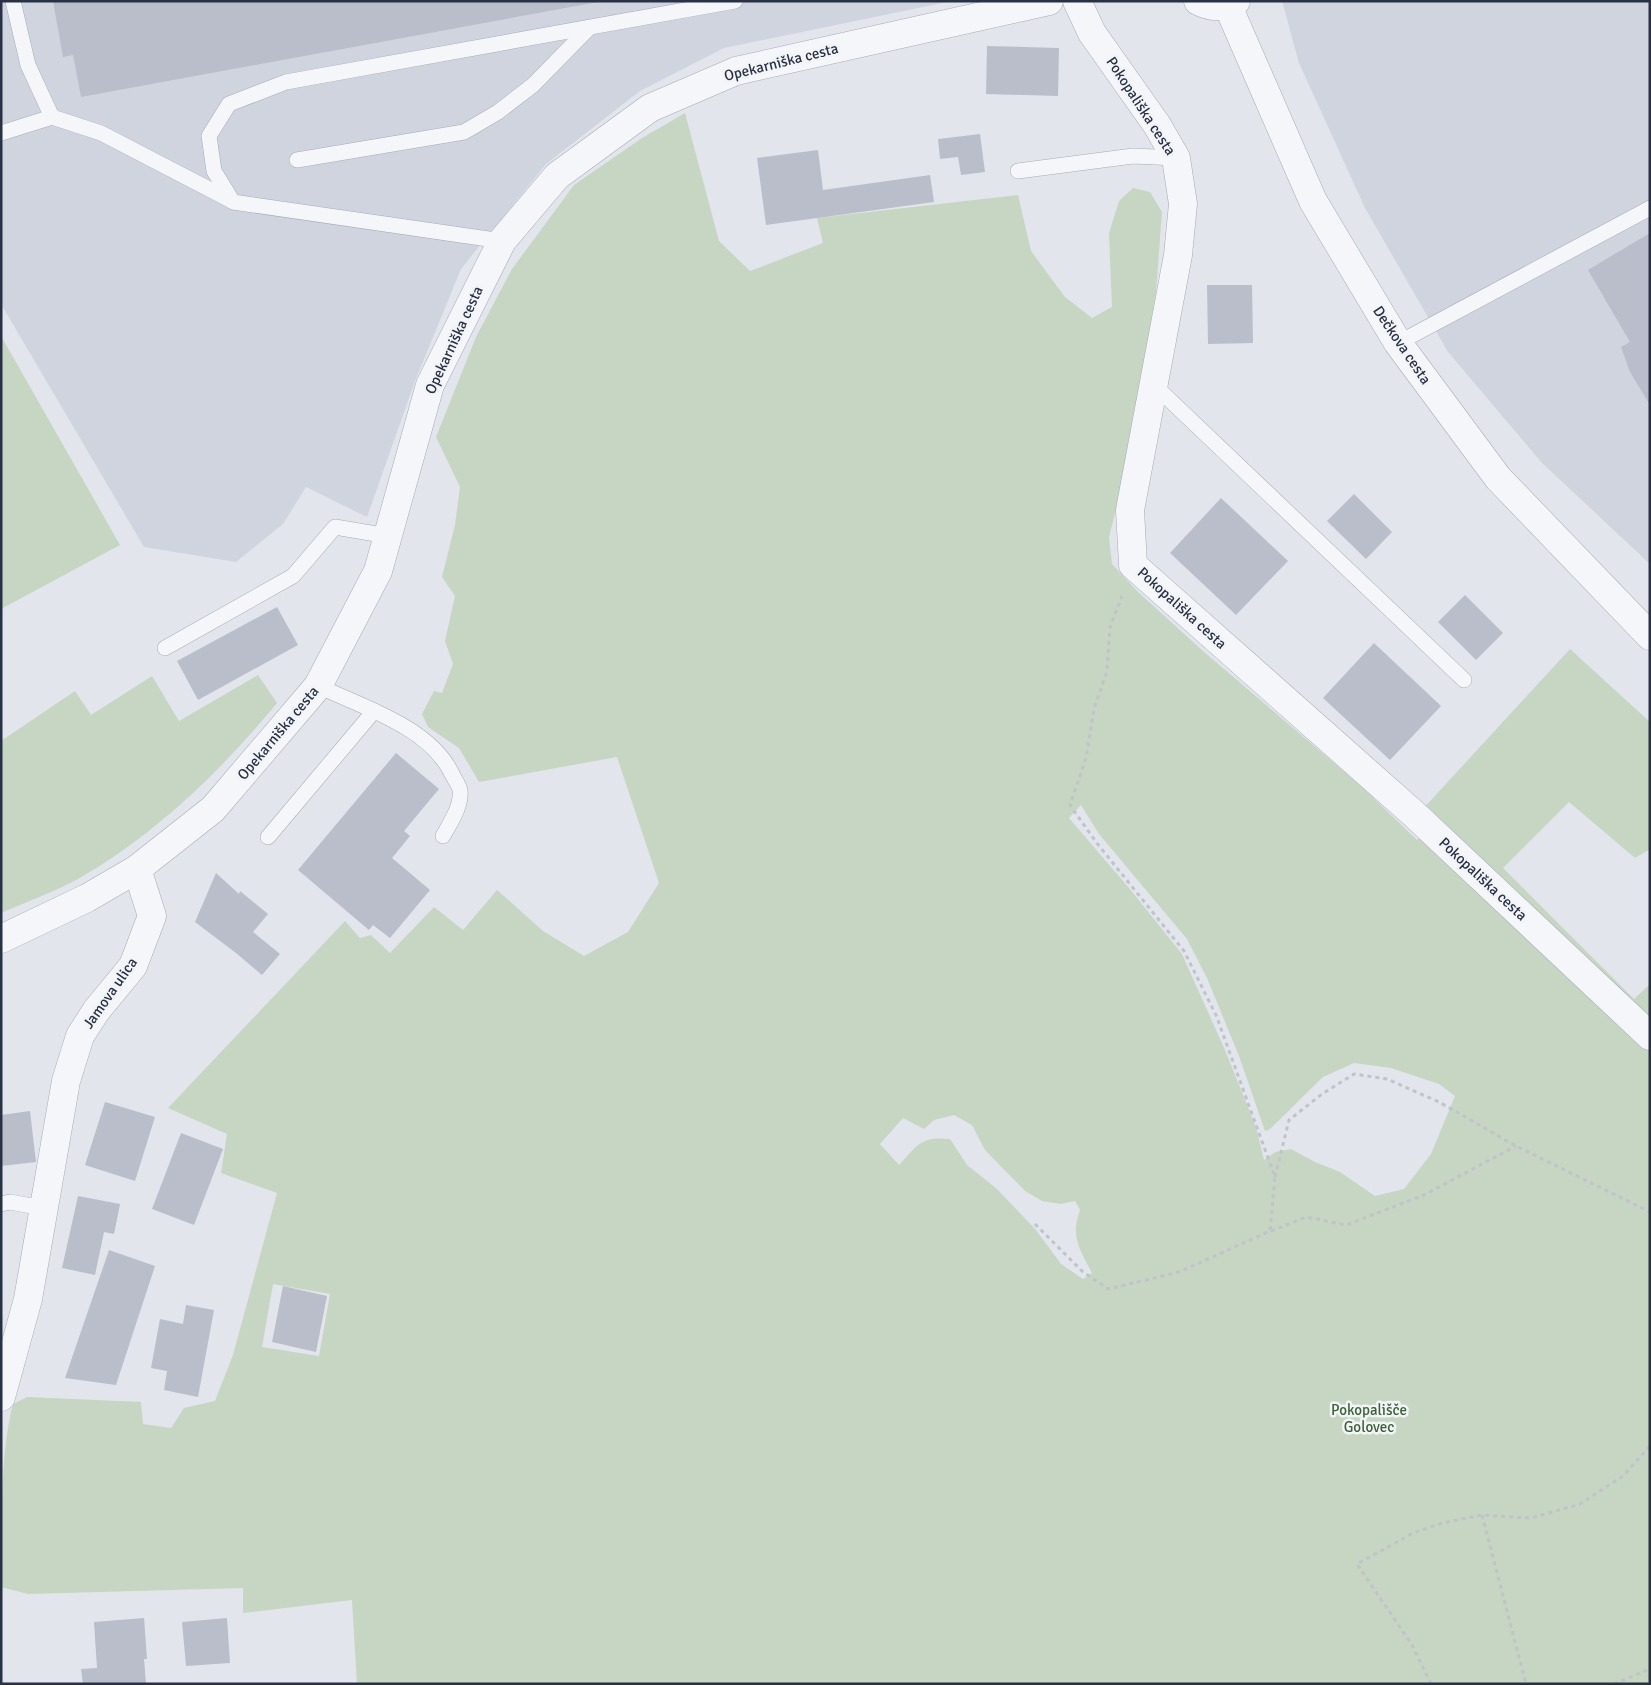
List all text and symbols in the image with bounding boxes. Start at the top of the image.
street label: Opekarniška cesta [722,39,840,85]
street label: Pokopališka cesta [1102,53,1180,159]
street label: Opekarniška cesta [421,283,487,397]
street label: Dečkova cesta [1369,302,1435,388]
street label: Pokopališka cesta [1134,563,1230,653]
street label: Opekarniška cesta [233,682,323,784]
street label: Pokopališka cesta [1435,834,1531,924]
street label: Jamova ulica [79,954,141,1032]
park label: Pokopališče Golovec [1331,1401,1407,1436]

